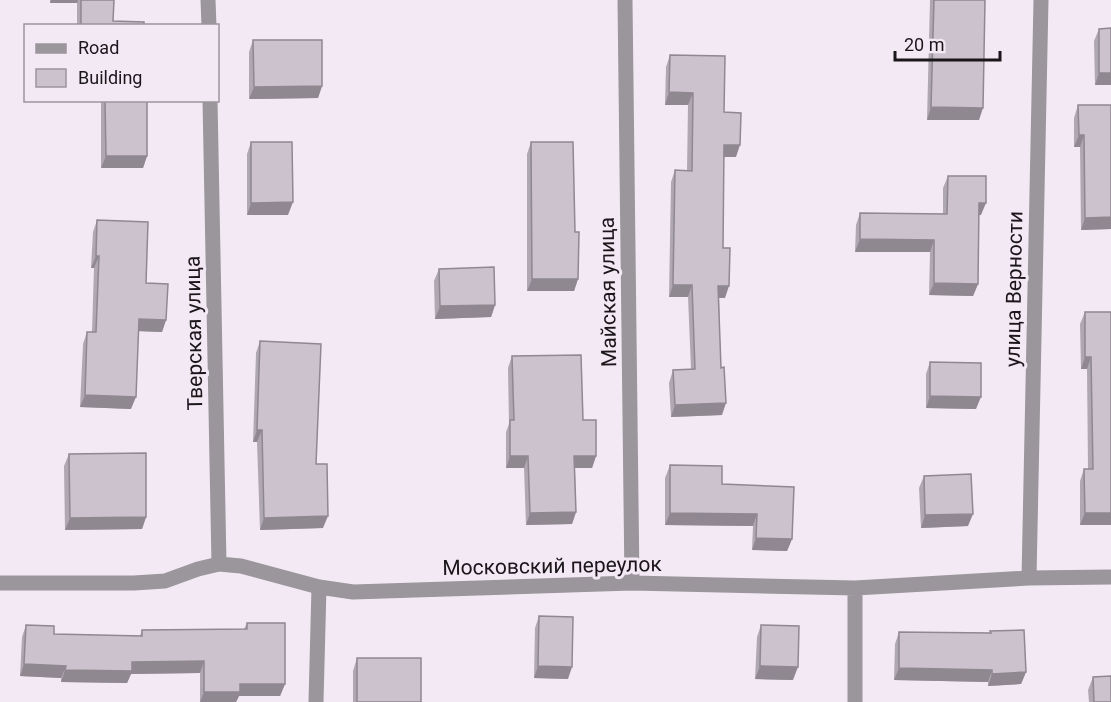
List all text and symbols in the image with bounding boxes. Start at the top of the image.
legend [24,24,219,102]
scale bar [895,24,1000,62]
text: 20 m [904,34,944,55]
text: Road [78,37,119,58]
text: Building [78,67,142,88]
street label: улица Верности [1001,211,1027,367]
street label: Майская улица [595,217,621,367]
street label: Тверская улица [181,255,207,411]
street label: Московский переулок [442,552,662,580]

